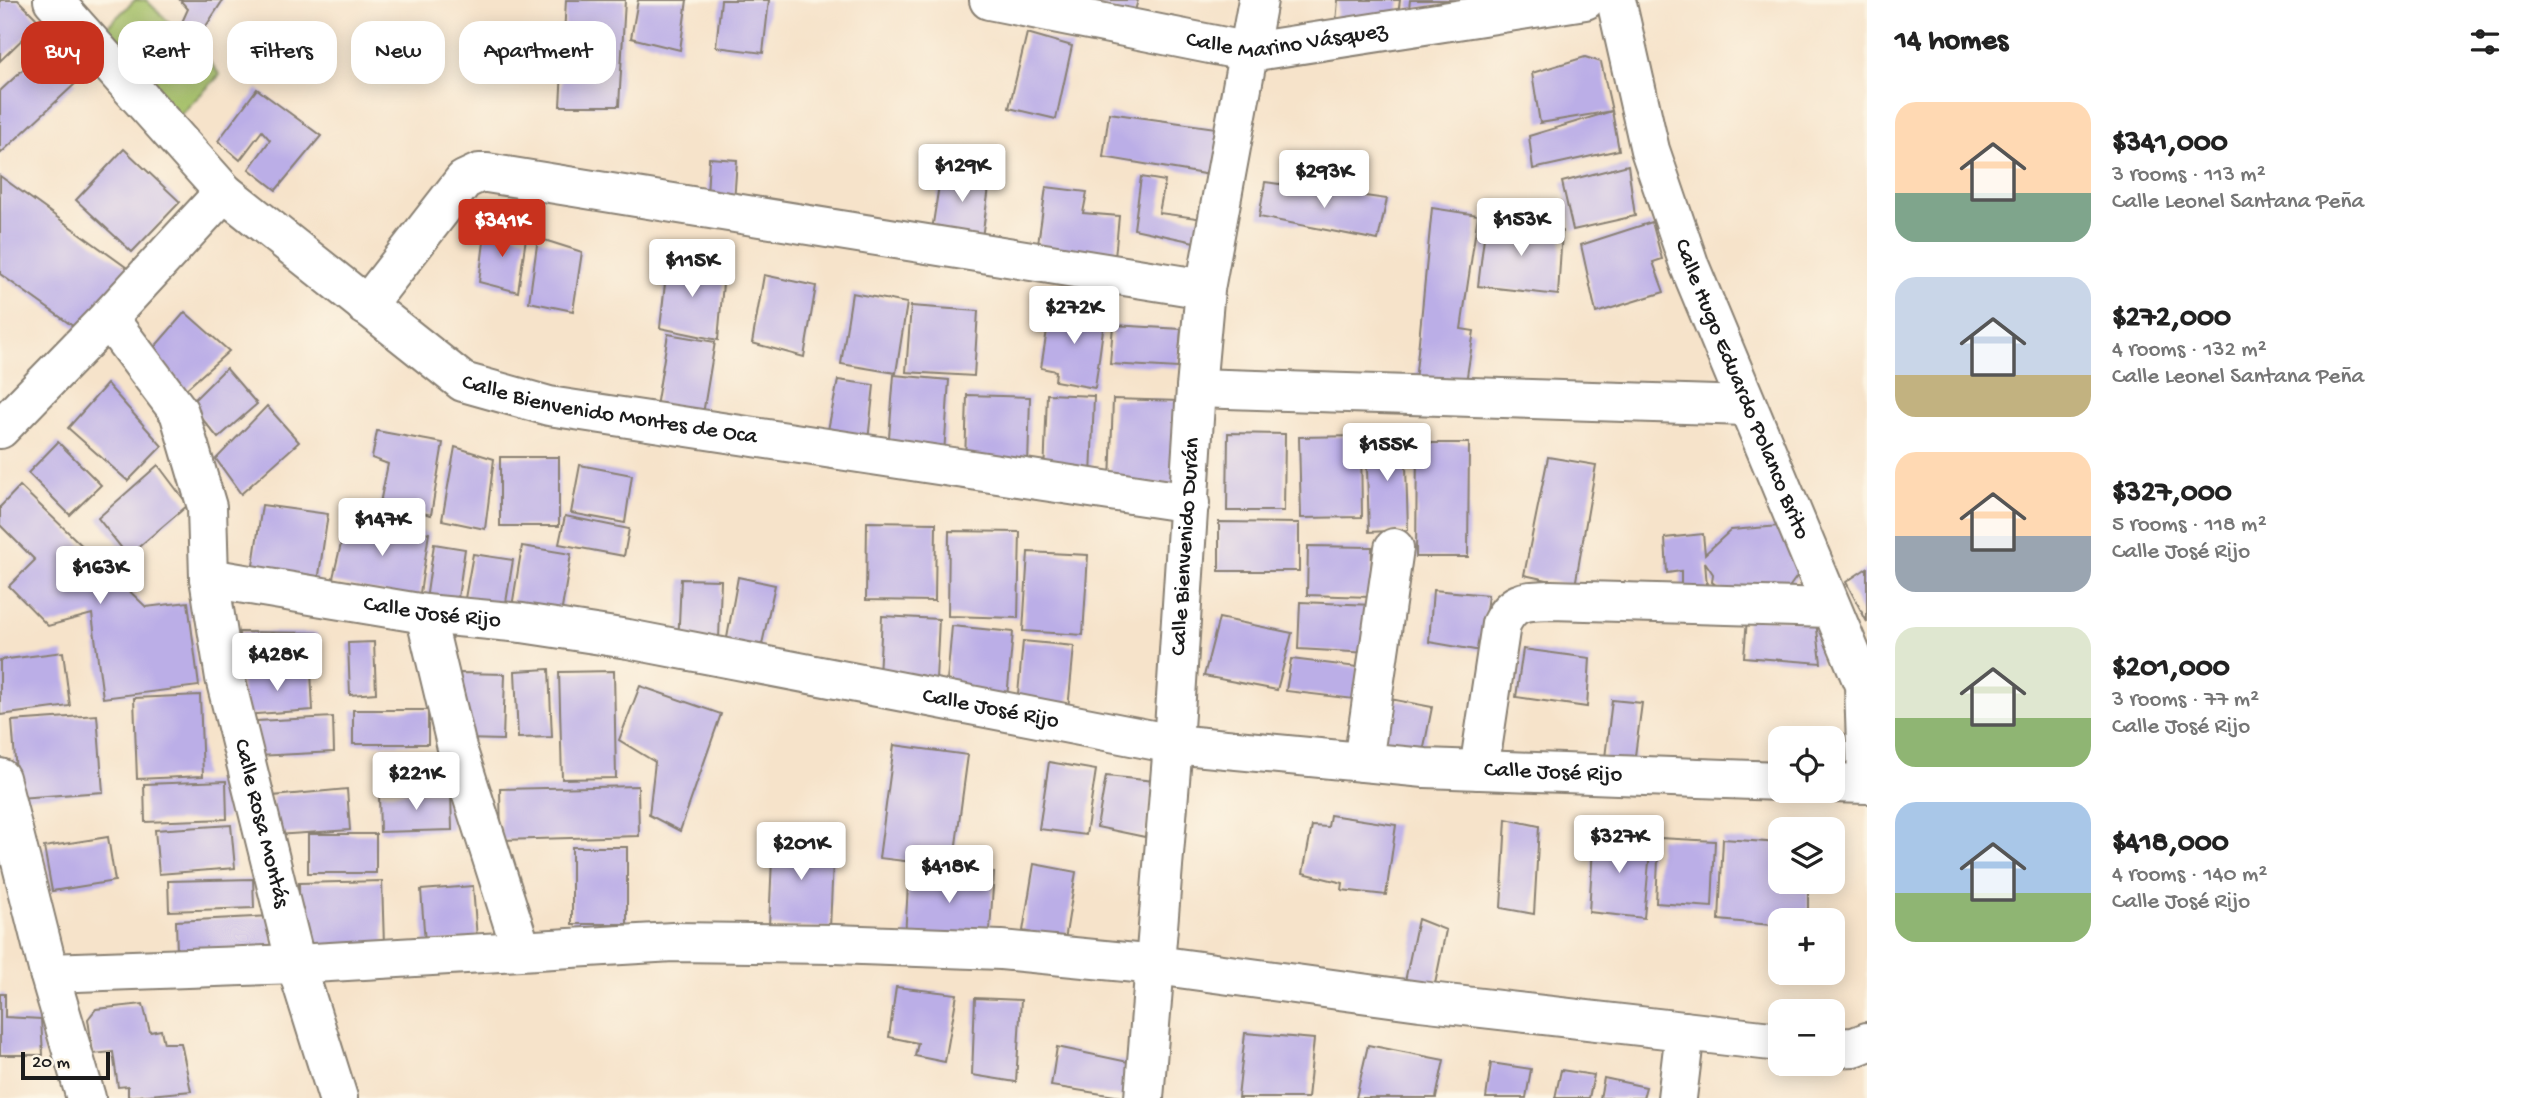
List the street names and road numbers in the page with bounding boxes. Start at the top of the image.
street label: Calle Marino Vásquez [1184,17,1390,66]
street label: Calle Hugo Eduardo Polanco Brito [1668,235,1815,544]
street label: Calle Bienvenido Montes de Oca [459,369,760,451]
street label: Calle Bienvenido Durán [1165,436,1206,657]
street label: Calle José Rijo [361,590,502,634]
street label: Calle José Rijo [920,683,1061,735]
street label: Calle Rosa Montás [227,736,295,911]
street label: Calle José Rijo [1484,757,1623,789]

